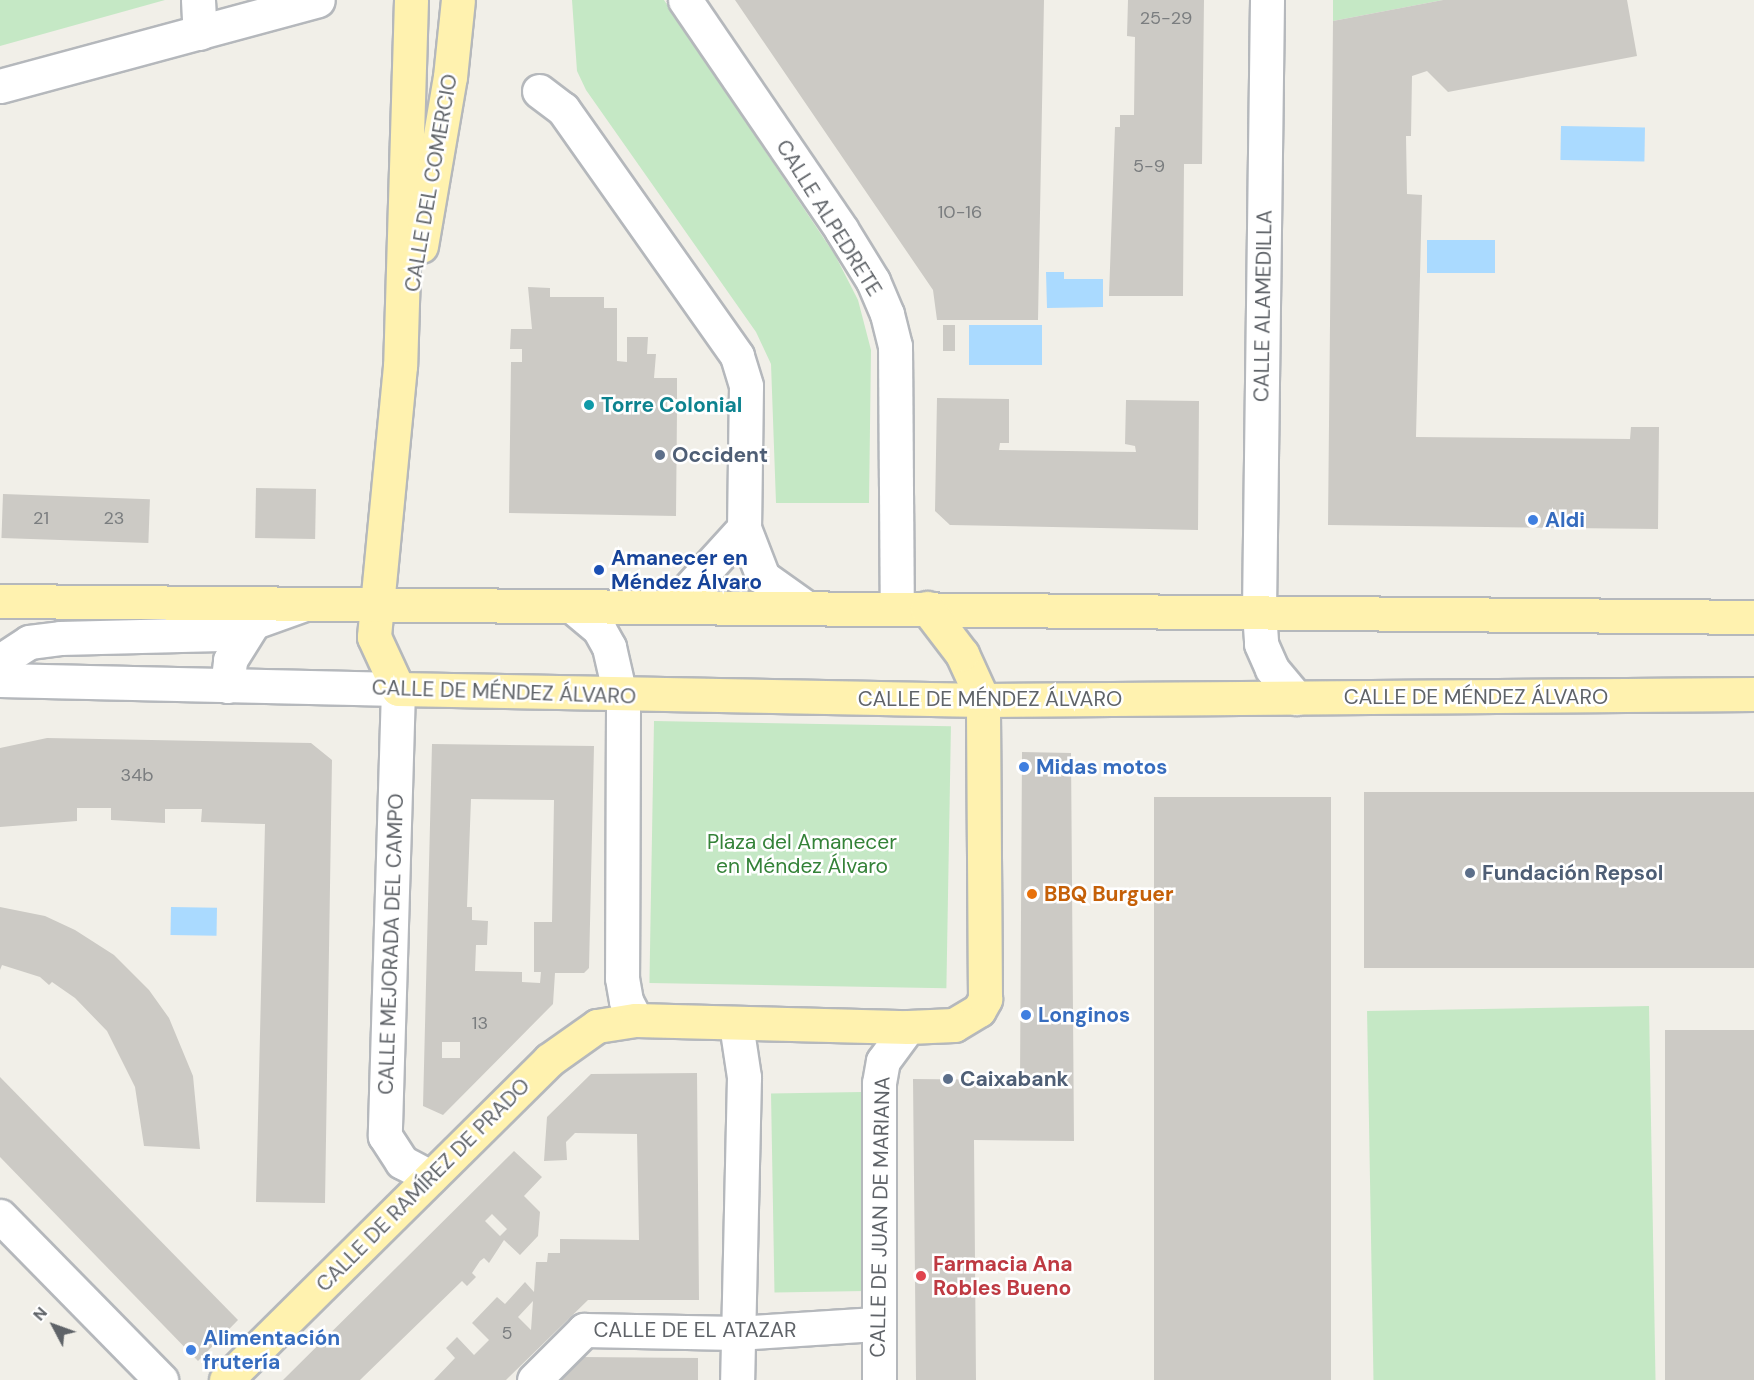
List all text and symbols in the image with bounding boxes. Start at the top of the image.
house number: 25-29 [1140,7,1192,29]
street label: CALLE DEL COMERCIO [399,72,463,294]
street label: CALLE ALPEDRETE [771,135,887,301]
house number: 5-9 [1133,155,1165,177]
house number: 10-16 [938,201,982,223]
street label: CALLE ALAMEDILLA [1249,210,1277,402]
place label: Torre Colonial [601,392,742,418]
marker: Torre Colonial [582,398,596,412]
place label: Occident [672,442,768,468]
marker: Occident [653,448,667,462]
house number: 21 [33,507,49,529]
house number: 23 [103,507,125,529]
place label: Aldi [1545,507,1585,533]
marker: Aldi [1526,513,1540,527]
place label: Amanecer en Méndez Álvaro [611,545,762,595]
marker: Amanecer en Méndez Álvaro [592,563,606,577]
street label: CALLE DE MÉNDEZ ÁLVARO [371,675,637,709]
street label: CALLE DE MÉNDEZ ÁLVARO [1344,684,1608,710]
street label: CALLE DE MÉNDEZ ÁLVARO [858,686,1122,712]
place label: Midas motos [1036,754,1167,780]
marker: Midas motos [1017,760,1031,774]
house number: 34b [121,764,153,786]
street label: CALLE MEJORADA DEL CAMPO [373,793,409,1095]
park label: Plaza del Amanecer en Méndez Álvaro [707,829,897,879]
place label: Fundación Repsol [1482,860,1663,886]
marker: Fundación Repsol [1463,866,1477,880]
place label: BBQ Burguer [1044,881,1174,907]
marker: BBQ Burguer [1025,887,1039,901]
place label: Longinos [1038,1002,1130,1028]
marker: Longinos [1019,1008,1033,1022]
house number: 13 [472,1012,488,1034]
place label: Caixabank [960,1066,1069,1092]
marker: Caixabank [941,1072,955,1086]
street label: CALLE DE RAMÍREZ DE PRADO [311,1073,535,1297]
street label: CALLE DE JUAN DE MARIANA [865,1076,895,1358]
place label: Farmacia Ana Robles Bueno [933,1251,1073,1301]
marker: Farmacia Ana Robles Bueno [914,1269,928,1283]
north arrow [24,1296,84,1356]
text: N [28,1303,52,1325]
street label: CALLE DE EL ATAZAR [594,1317,796,1343]
house number: 5 [502,1322,512,1344]
place label: Alimentación frutería [203,1325,340,1375]
marker: Alimentación frutería [184,1343,198,1357]

